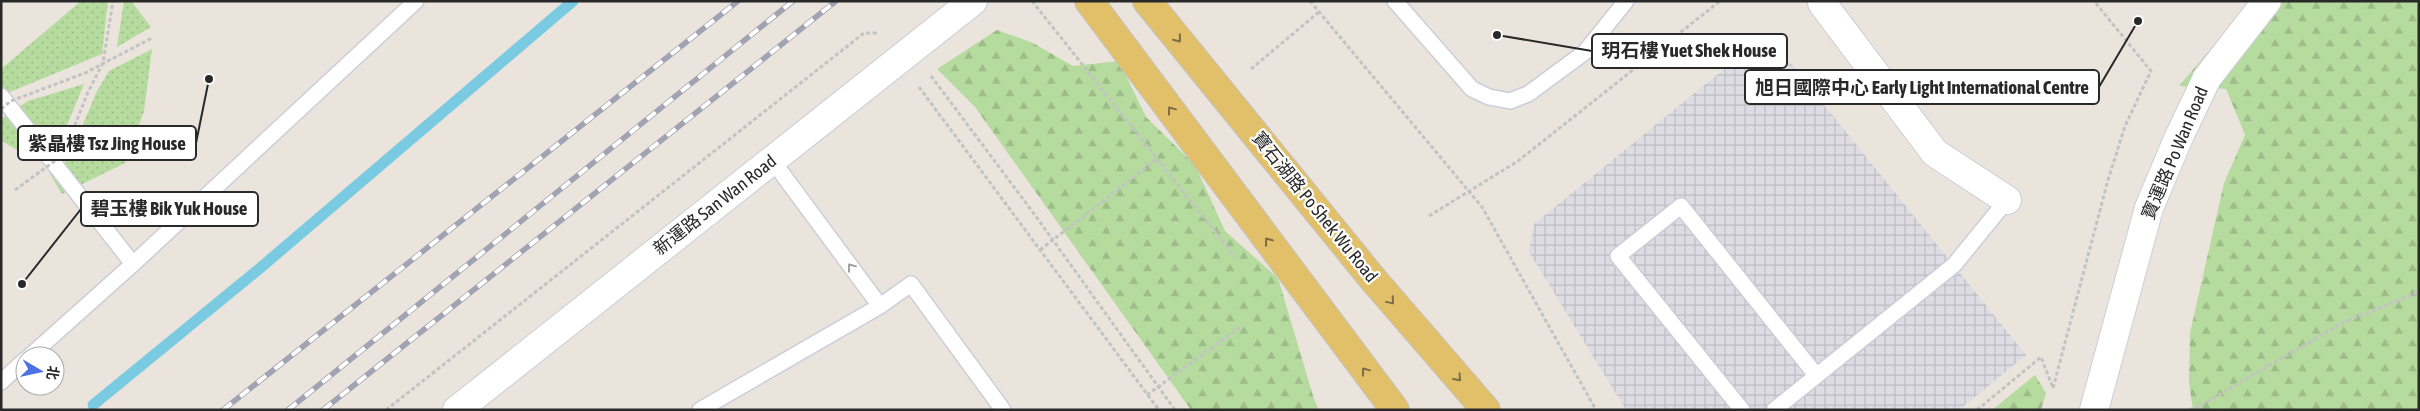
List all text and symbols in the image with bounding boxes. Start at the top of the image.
one-way arrow [1173,33,1181,42]
callout: 玥石樓 Yuet Shek House [1592,34,1787,68]
text: 玥石樓 Yuet Shek House [1601,39,1777,61]
callout: 旭日國際中心 Early Light International Centre [1745,70,2099,104]
text: 旭日國際中心 Early Light International Centre [1755,76,2089,98]
street label: 寶運路 Po Wan Road [2137,83,2212,222]
one-way arrow [1168,106,1177,116]
callout: 紫晶樓 Tsz Jing House [18,126,196,160]
street label: 寶石湖路 Po Shek Wu Road [1248,127,1382,286]
text: 紫晶樓 Tsz Jing House [28,132,186,154]
street label: 新運路 San Wan Road [649,150,780,259]
callout: 碧玉樓 Bik Yuk House [81,192,258,226]
text: 碧玉樓 Bik Yuk House [90,197,248,219]
one-way arrow [1265,237,1274,247]
one-way arrow [848,263,857,273]
one-way arrow [1386,295,1395,304]
north arrow [15,346,65,396]
text: 北 [44,365,62,381]
one-way arrow [1363,368,1371,377]
one-way arrow [1452,372,1461,381]

